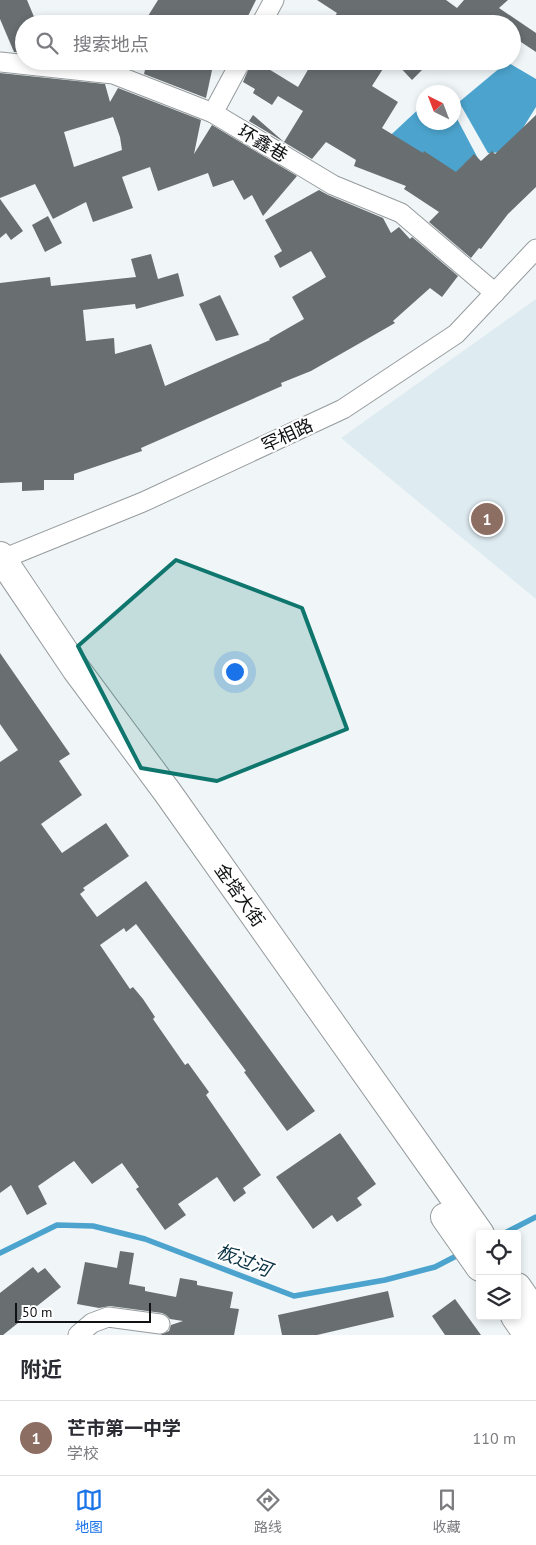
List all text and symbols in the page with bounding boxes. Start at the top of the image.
search box [15,15,521,70]
icon: search [33,29,61,57]
text: 搜索地点 [73,32,149,56]
north arrow [416,85,461,130]
street label: 环鑫巷 [234,119,292,167]
street label: 罕相路 [258,413,316,457]
pin: 1 [471,500,503,538]
your location [222,659,248,685]
street label: 金塔大街 [210,859,270,931]
map controls [476,1230,521,1320]
button: locate [476,1230,521,1275]
water label: 板过河 [213,1239,279,1283]
button: layers [476,1275,521,1320]
scale bar [15,1300,151,1323]
text: 50 m [22,1303,52,1321]
text: 附近 [20,1356,62,1383]
text: 芒市第一中学 [67,1416,181,1440]
text: 1 [31,1428,41,1448]
text: 110 m [473,1428,516,1448]
text: 学校 [67,1443,99,1463]
tab: 地图 [75,1486,103,1536]
tab: 路线 [254,1486,282,1536]
tab: 收藏 [433,1486,461,1536]

